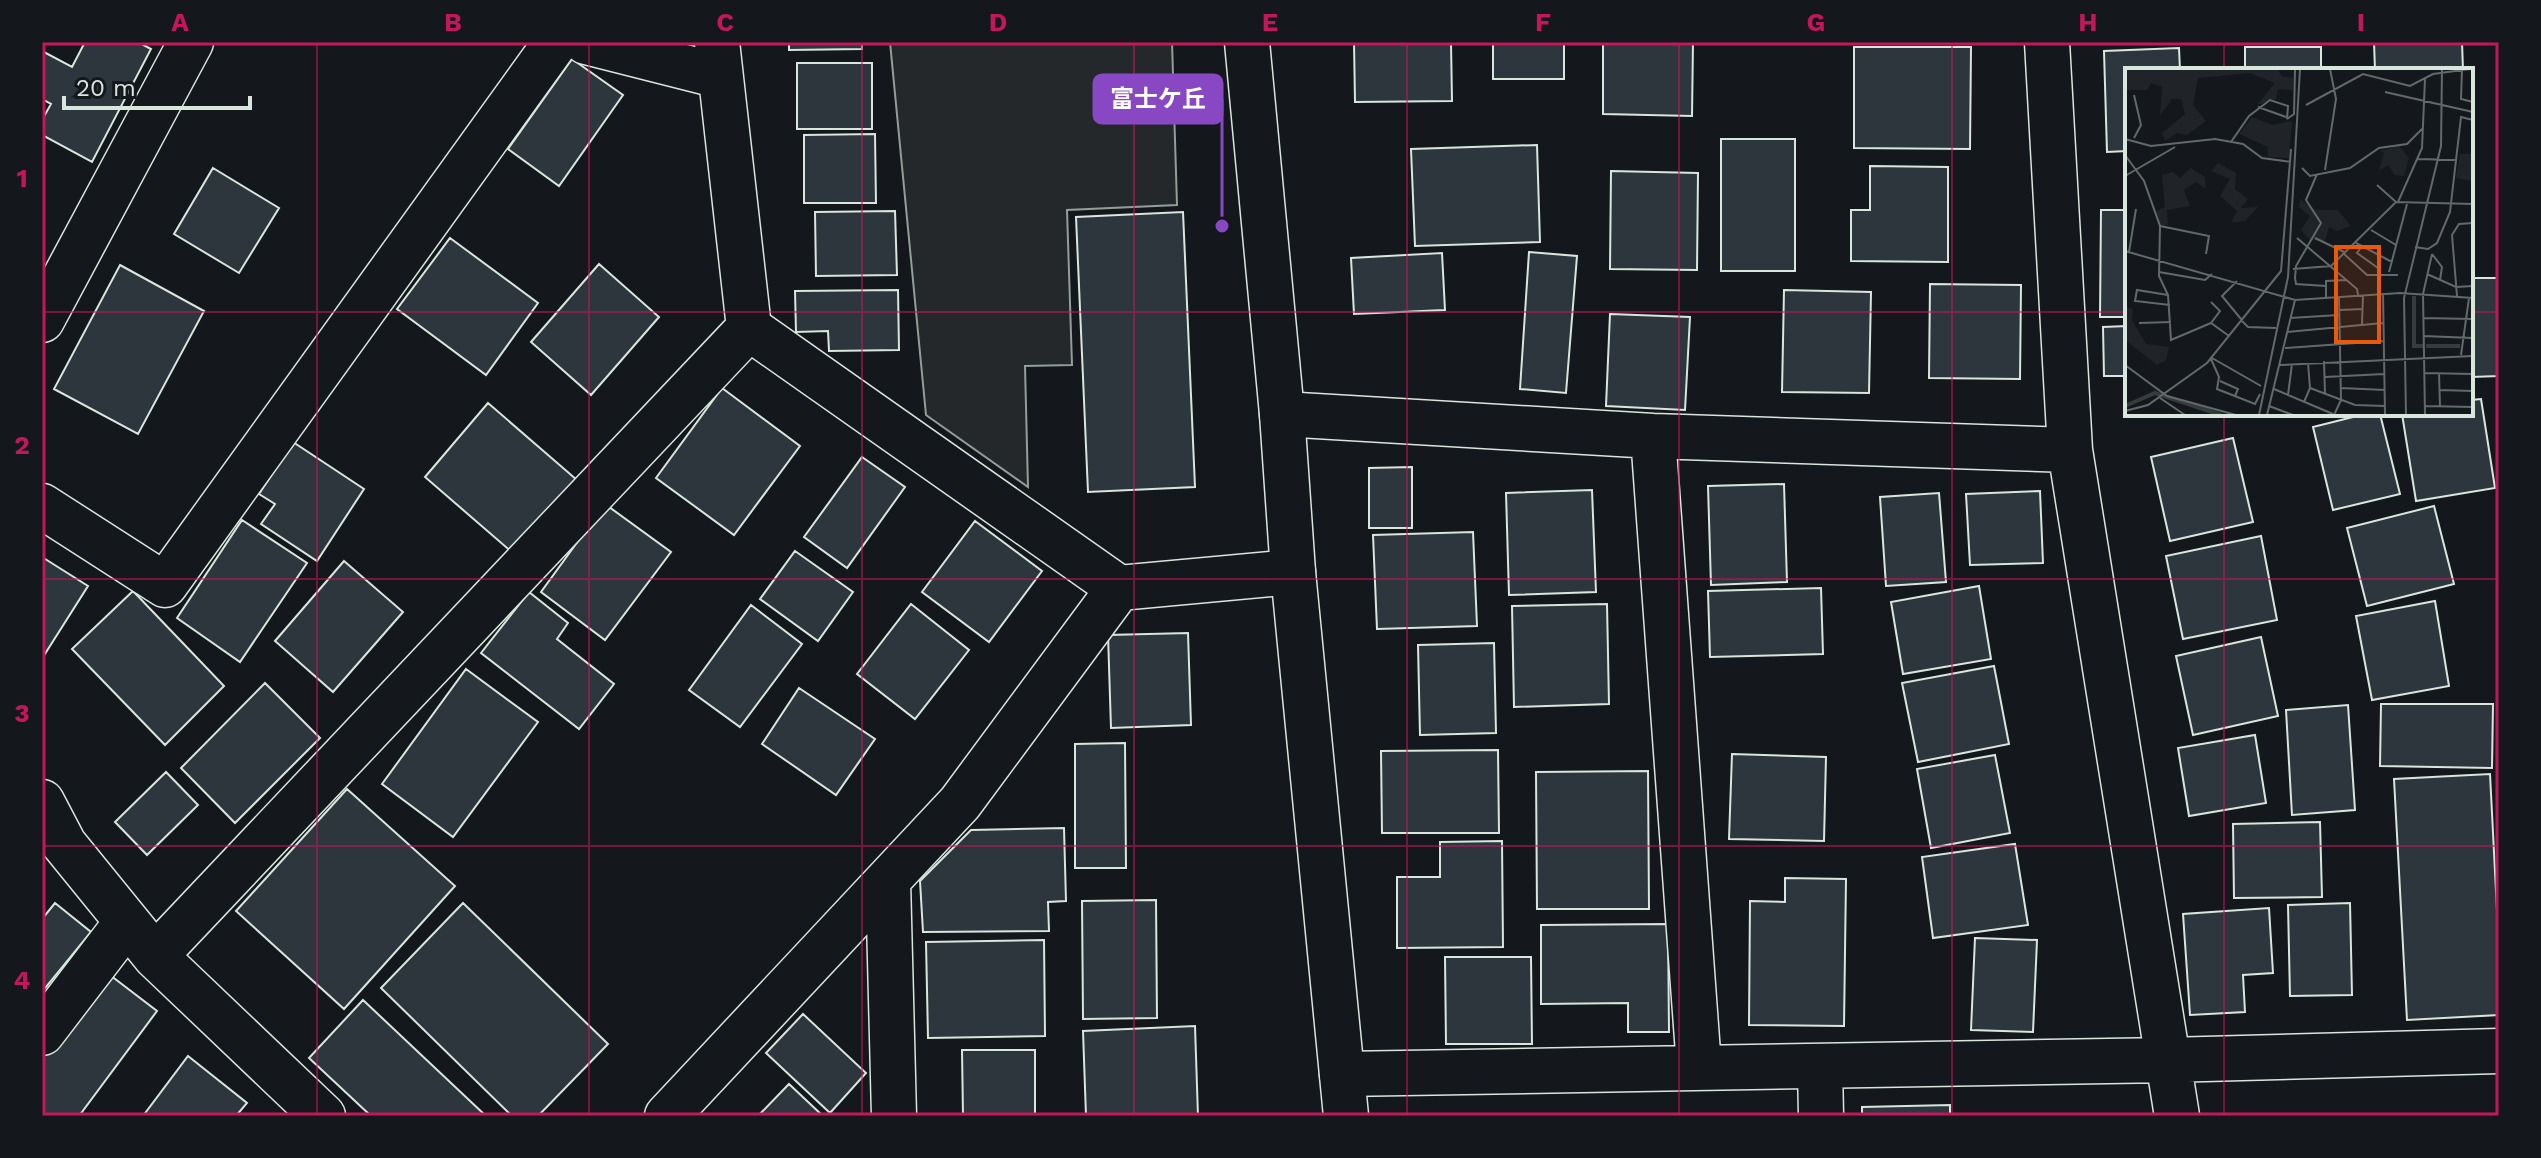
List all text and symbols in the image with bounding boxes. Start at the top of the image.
text: A [171,7,189,37]
text: B [444,7,462,37]
text: C [716,7,734,37]
text: D [989,7,1007,37]
text: E [1262,7,1278,37]
text: F [1535,7,1551,37]
text: G [1807,7,1825,37]
text: H [2078,7,2098,37]
text: I [2357,7,2365,37]
scale bar [64,60,250,110]
inset map [2125,68,2473,416]
text: 20 m [76,74,136,102]
callout: 富士ケ丘 [1094,75,1222,123]
text: 富士ケ丘 [1110,85,1206,113]
text: 1 [16,163,28,193]
text: 2 [14,430,30,460]
text: 3 [14,698,30,728]
text: 4 [14,965,31,995]

